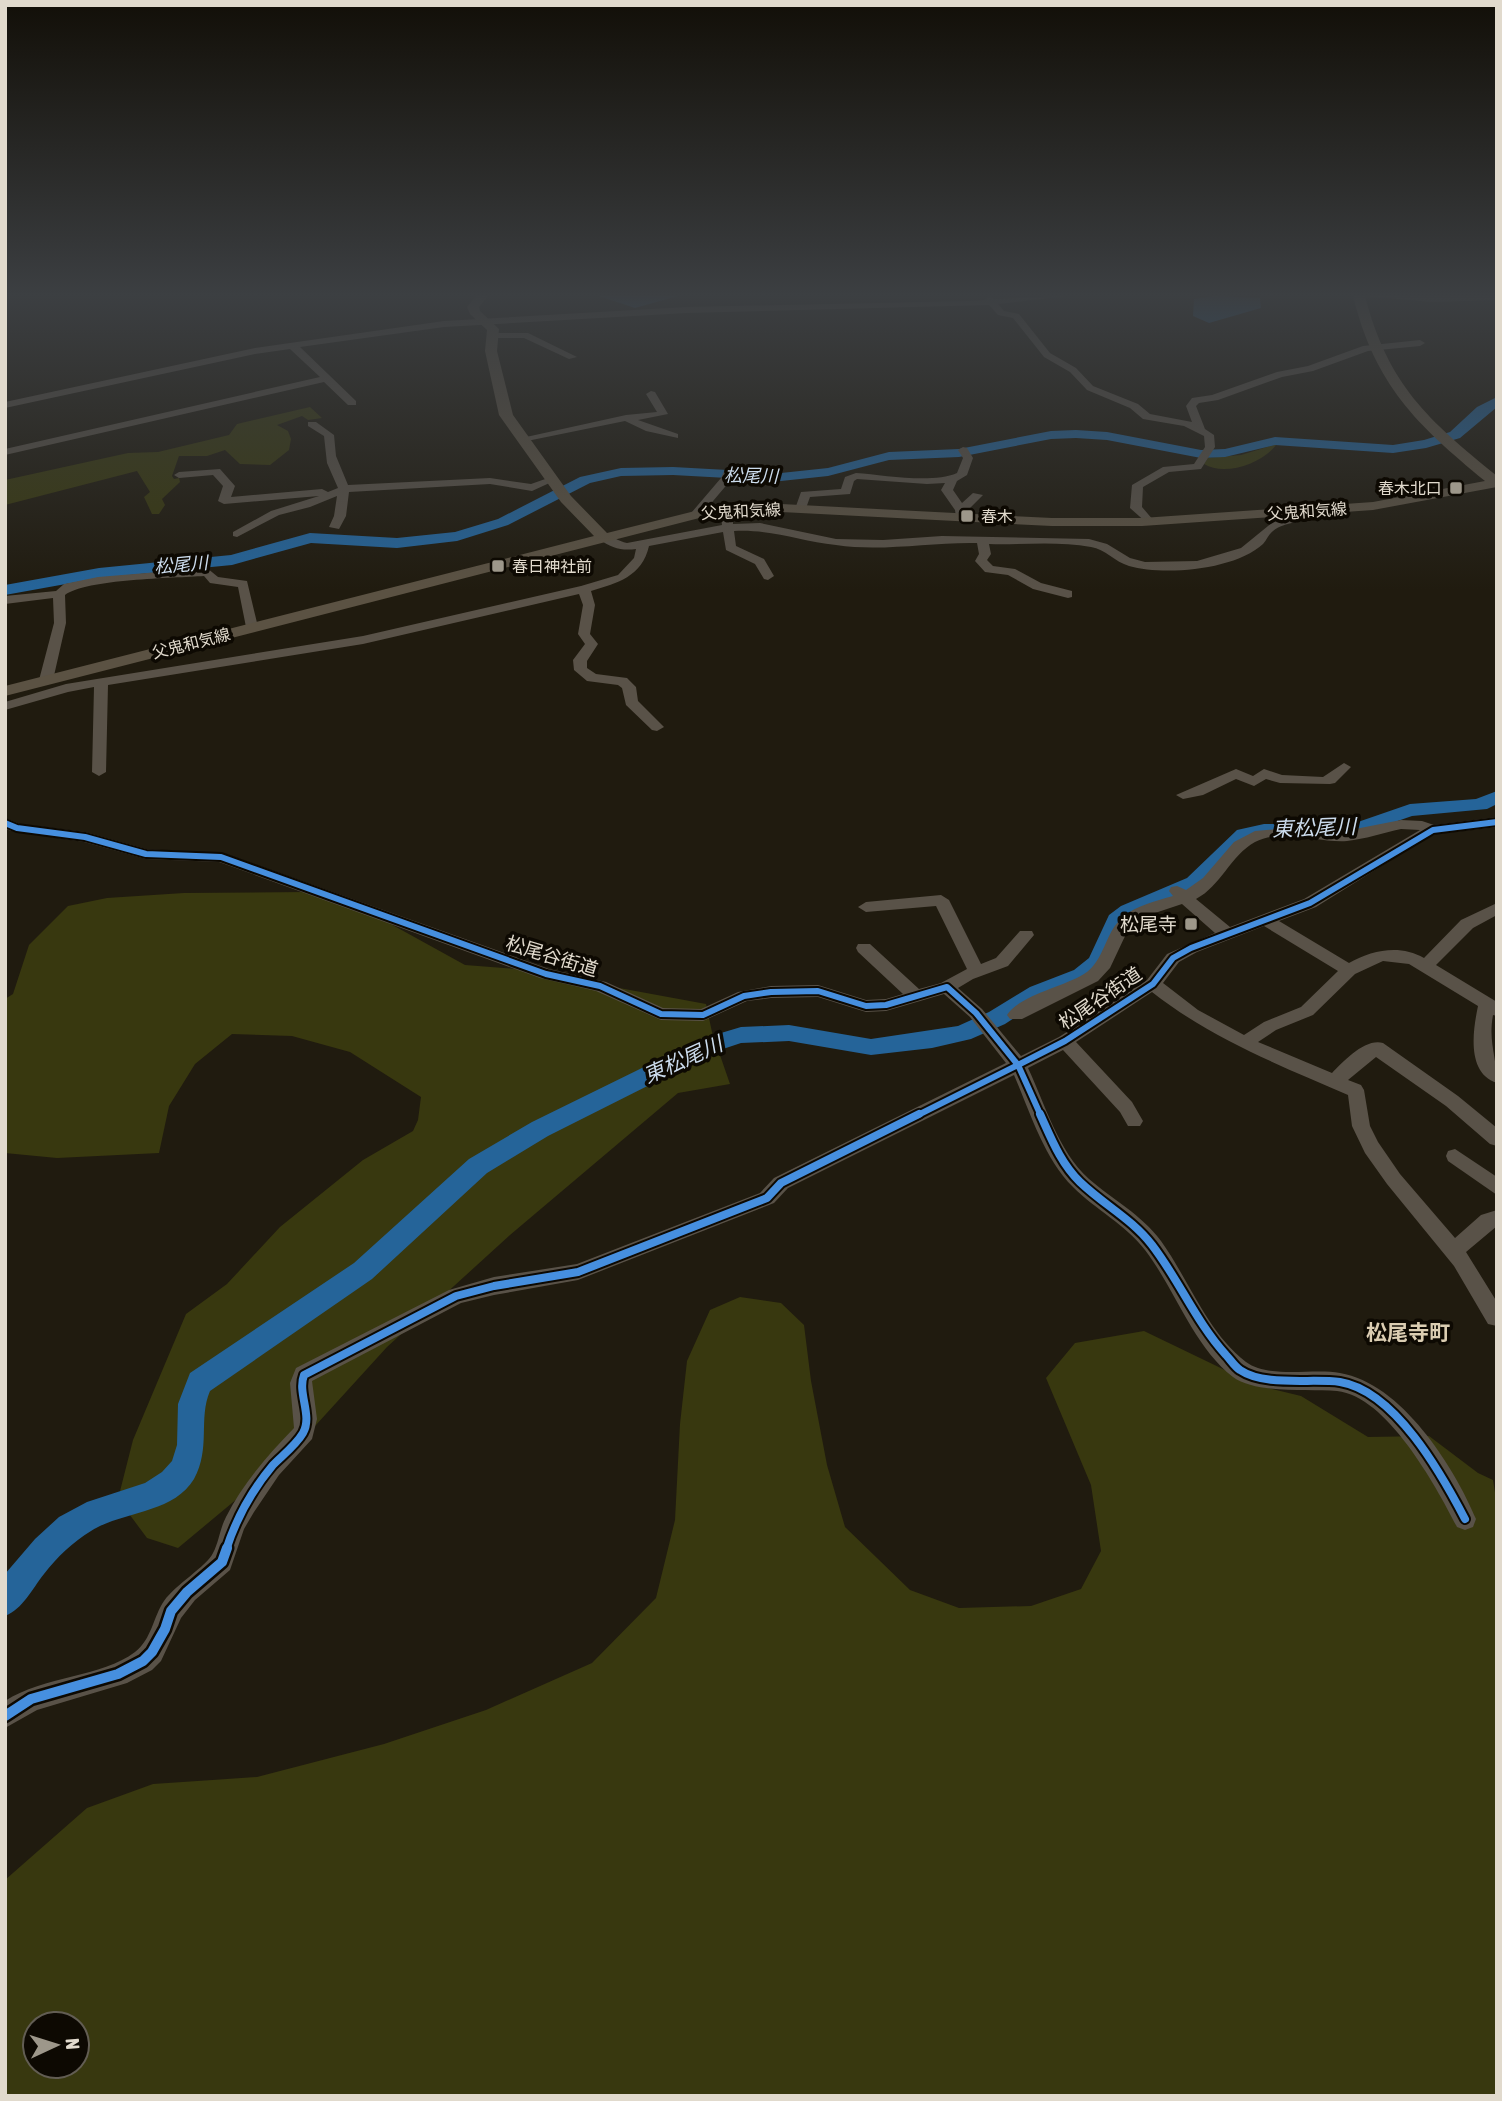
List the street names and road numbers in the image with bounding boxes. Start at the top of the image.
street label: 父鬼和気線 [1266,499,1348,523]
street label: 父鬼和気線 [701,500,781,522]
street label: 父鬼和気線 [150,625,232,661]
street label: 松尾谷街道 [503,932,601,980]
street label: 松尾谷街道 [1054,962,1146,1034]

